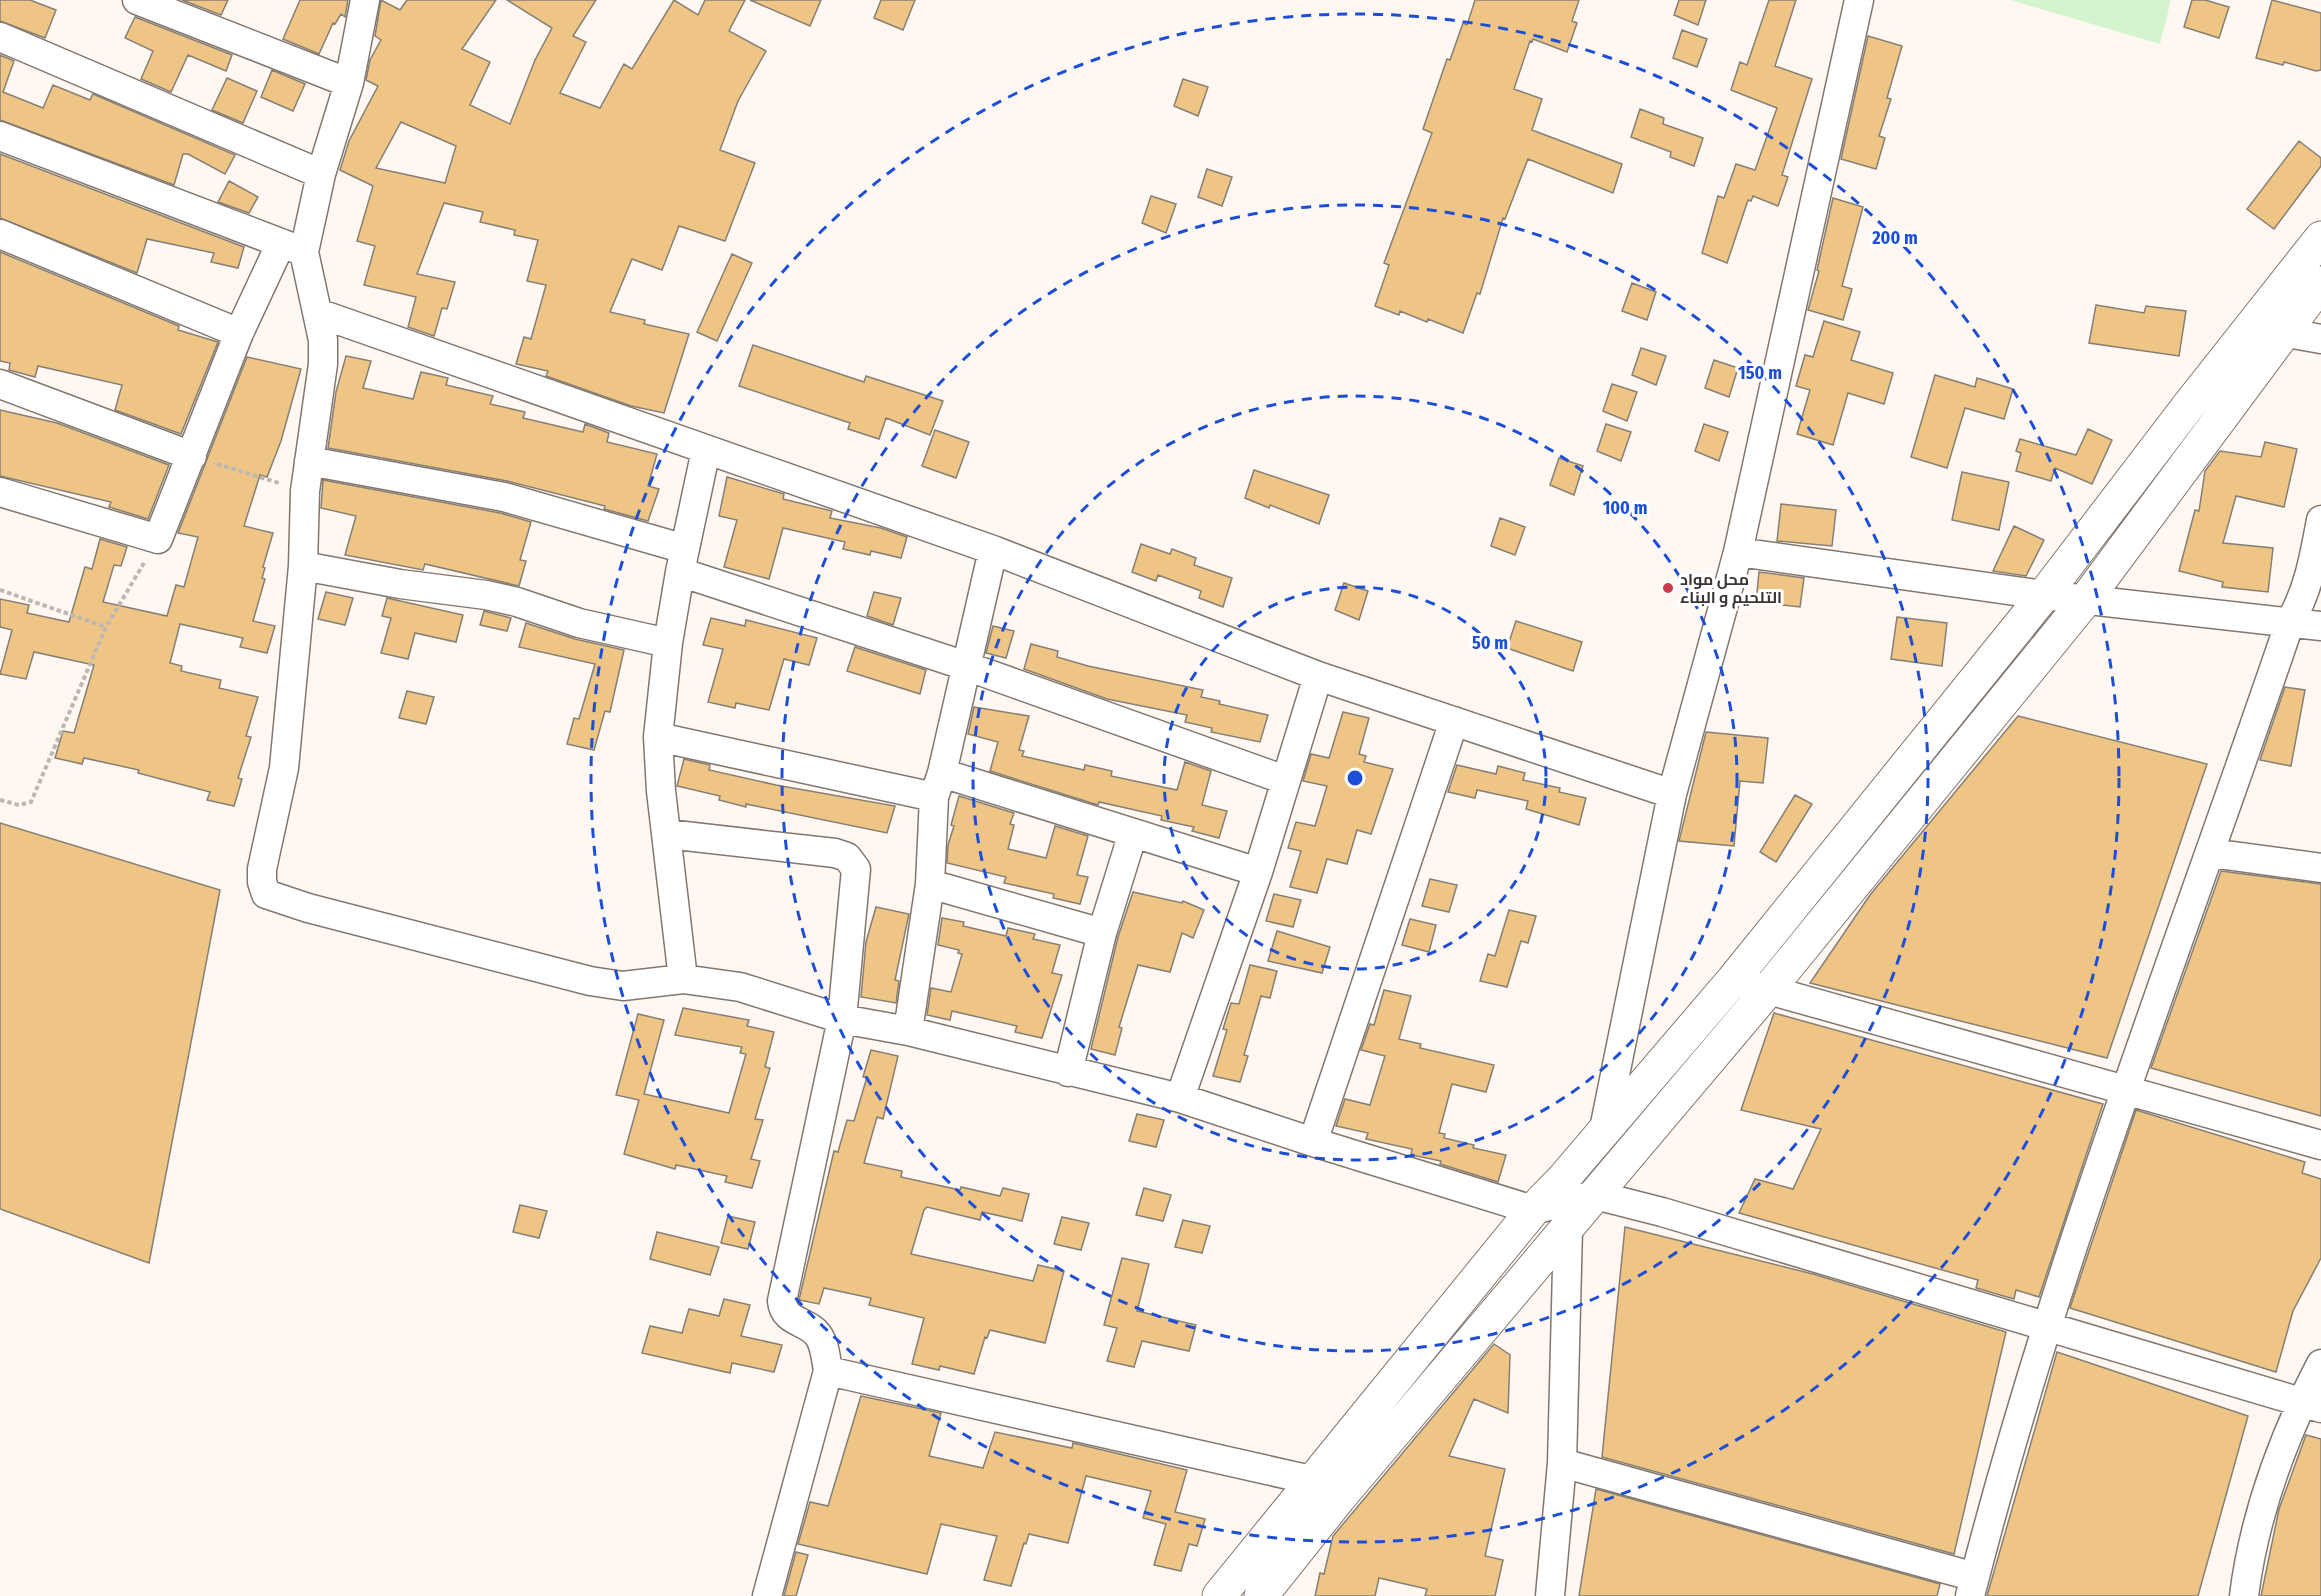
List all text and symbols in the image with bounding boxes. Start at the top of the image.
text: 200 m [1871,227,1918,249]
text: 150 m [1738,362,1782,384]
text: 100 m [1603,497,1647,519]
place label: محل مواد التلحيم و البناء [1680,570,1782,609]
marker: محل مواد التلحيم و البناء [1661,581,1675,595]
text: 50 m [1472,632,1508,654]
centre of rings [1345,768,1365,788]

